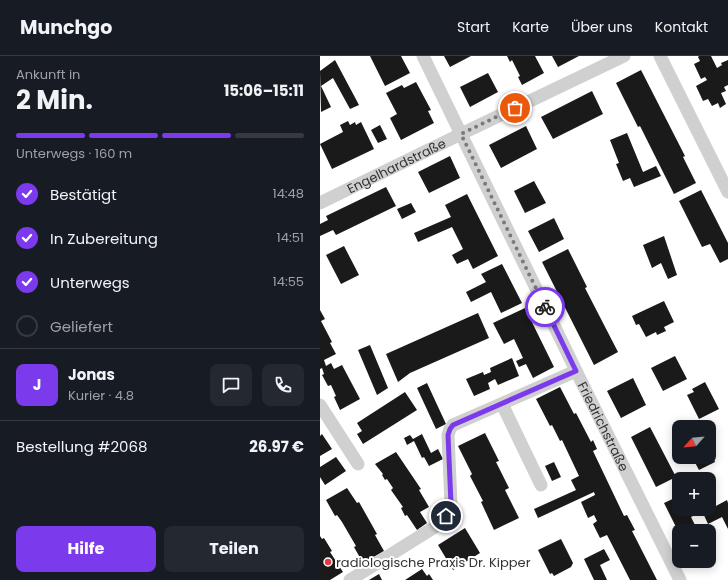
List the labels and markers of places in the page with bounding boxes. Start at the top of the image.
pin [498,91,532,125]
pin [429,499,463,533]
place label: radiologische Praxis Dr. Kipper [336,553,531,572]
marker: radiologische Praxis Dr. Kipper [323,557,333,567]

